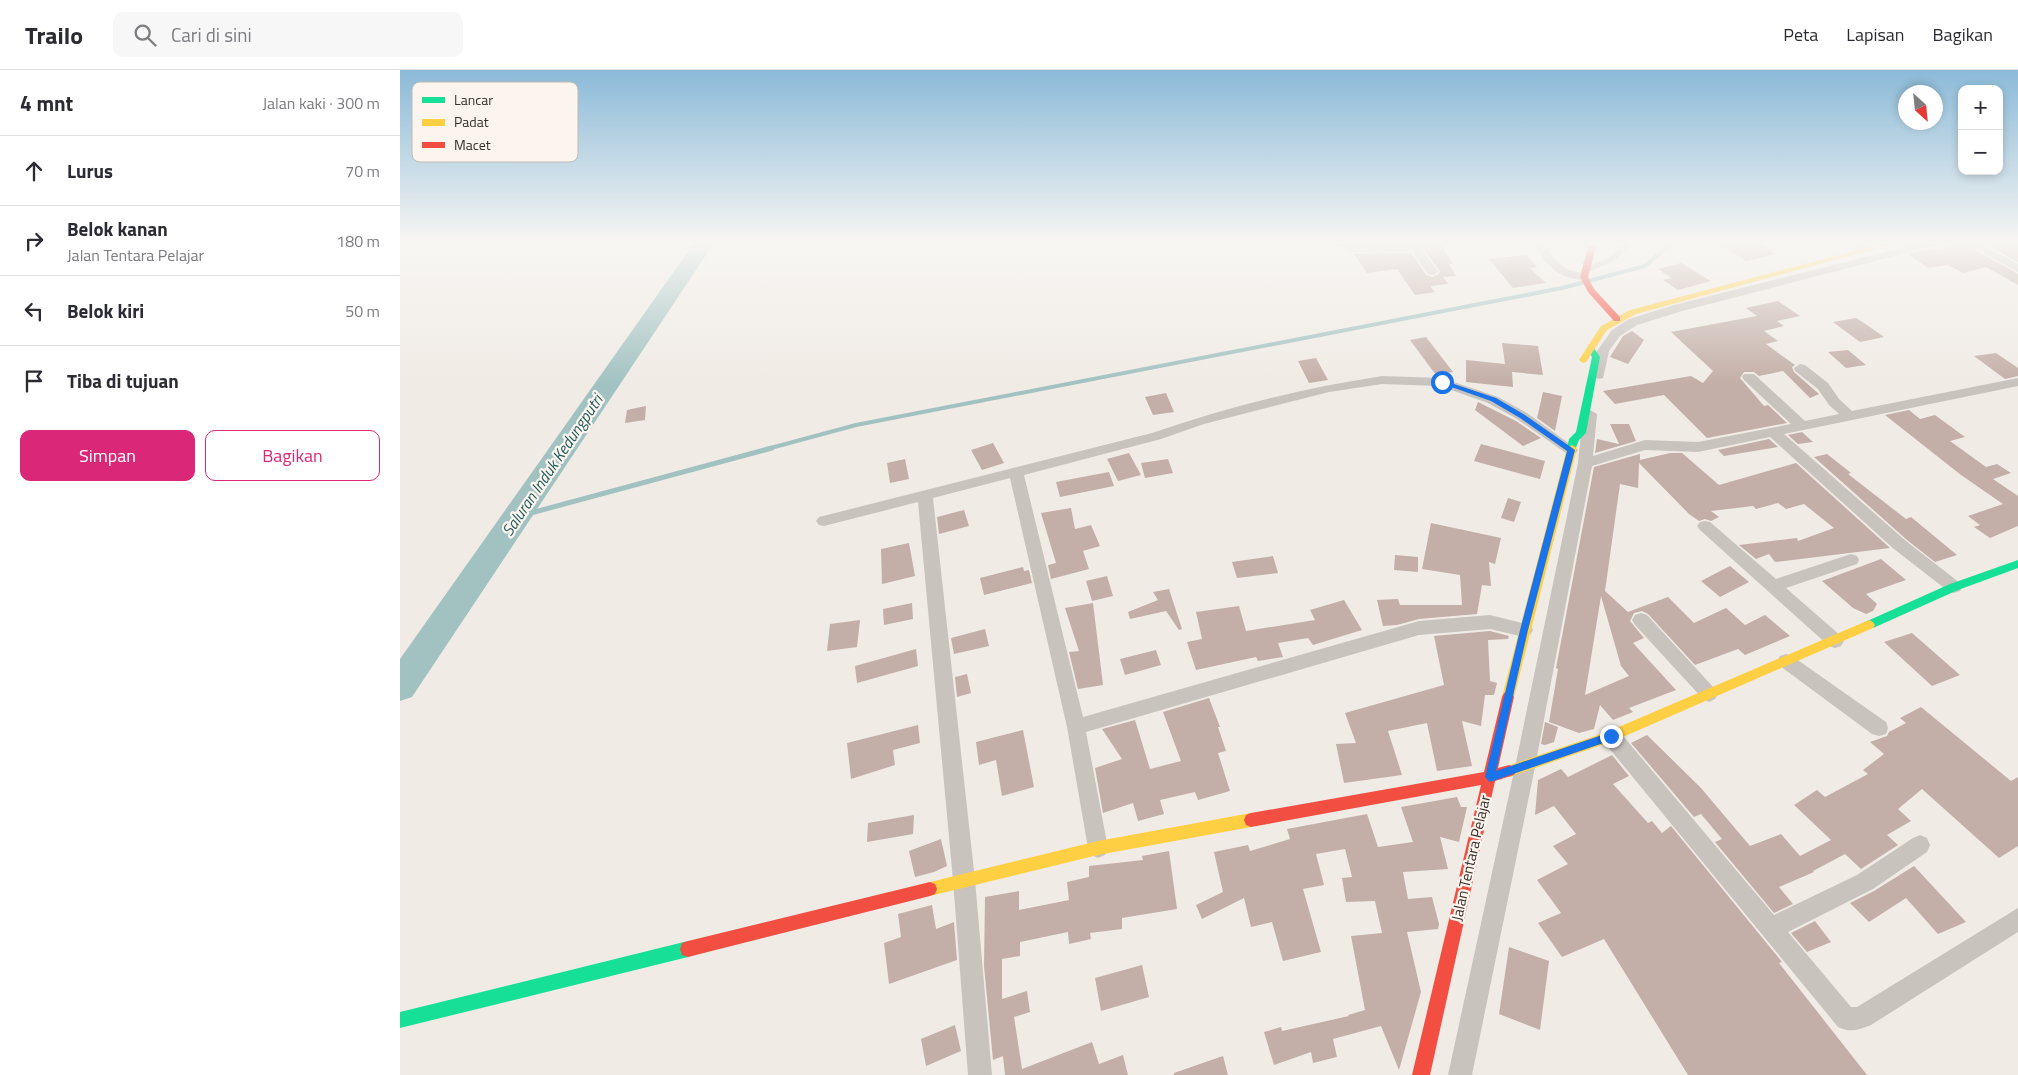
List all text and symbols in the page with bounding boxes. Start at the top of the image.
search box [113,12,463,57]
text: Trailo [25,17,83,53]
text: Cari di sini [171,20,252,49]
icon: search [131,21,159,49]
text: Peta [1783,21,1818,48]
text: Lapisan [1846,21,1904,48]
text: Bagikan [1932,21,1993,48]
legend [412,82,578,162]
north arrow [1898,85,1943,130]
map controls [1958,85,2003,175]
button: + [1958,85,2003,130]
text: 4 mnt [20,87,73,119]
text: Lancar [454,89,493,110]
text: Jalan kaki · 300 m [262,91,380,115]
text: Padat [454,111,489,132]
button: − [1958,130,2003,175]
text: Macet [454,134,491,155]
text: Lurus [67,156,113,185]
icon: ahead [20,157,48,185]
text: 70 m [345,159,380,183]
text: Belok kanan [67,214,168,243]
icon: right [20,227,48,255]
text: 180 m [336,229,380,253]
text: Jalan Tentara Pelajar [67,243,204,267]
text: Belok kiri [67,296,144,325]
icon: left [20,297,48,325]
text: 50 m [345,299,380,323]
text: Tiba di tujuan [67,366,179,395]
icon: arrive [20,367,48,395]
route start [1431,371,1454,394]
water label: Saluran Induk Kedungputri [496,388,609,541]
button: Simpan [20,430,195,481]
button: Bagikan [205,430,380,481]
route end [1600,725,1623,748]
street label: Jalan Tentara Pelajar [1445,793,1496,923]

